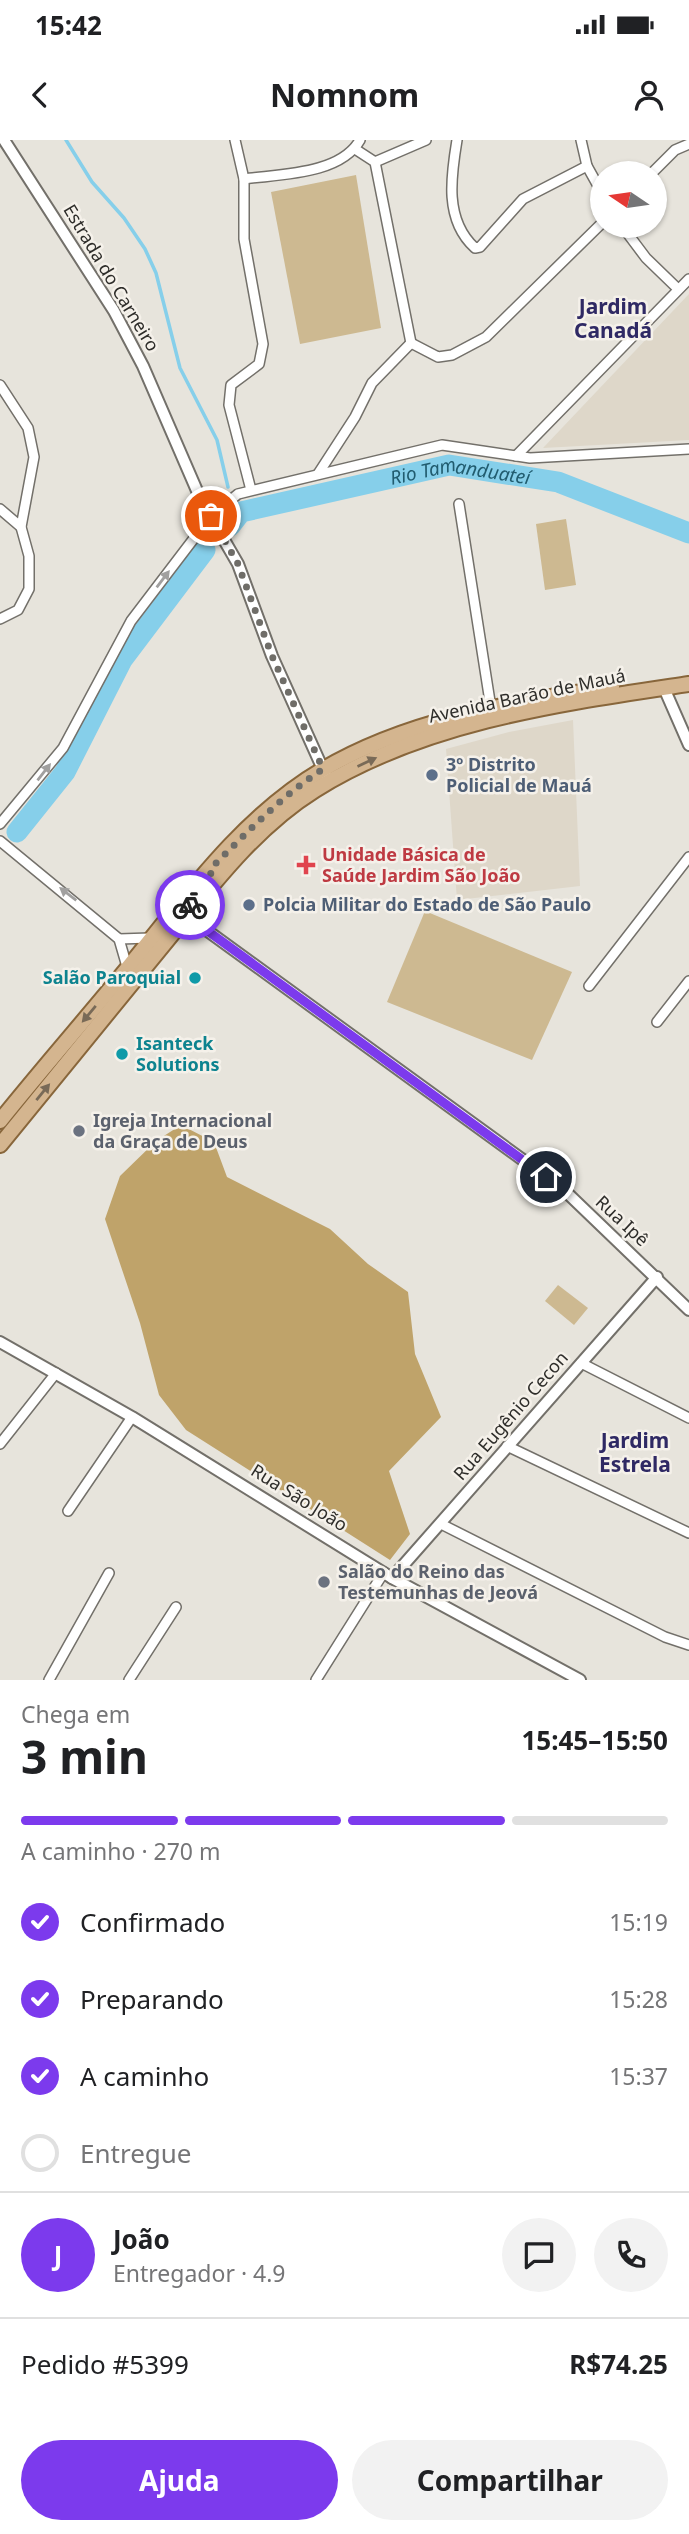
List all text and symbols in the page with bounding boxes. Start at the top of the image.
text: 15:42 [35,7,102,43]
text: Nomnom [270,73,419,116]
icon: back [21,76,59,114]
icon: person [630,76,668,114]
north arrow [590,161,667,238]
map controls [590,161,667,238]
street label: Estrada do Carneiro [58,199,165,355]
district label: Jardim Canadá [574,292,652,344]
water label: Rio Tamanduateí [387,451,534,491]
pin [181,486,241,546]
icon: bag [192,497,230,535]
one-way arrow [156,570,170,588]
street label: Avenida Barão de Mauá [426,662,627,728]
place label: 3º Distrito Policial de Mauá [446,752,592,797]
one-way arrow [357,756,377,768]
one-way arrow [37,763,51,781]
marker: 3º Distrito Policial de Mauá [424,767,440,783]
place label: Unidade Básica de Saúde Jardim São João [322,842,521,887]
marker: Unidade Básica de Saúde Jardim São João [296,855,316,875]
courier [155,870,225,940]
icon: bike [171,886,209,924]
one-way arrow [59,887,77,902]
place label: Polcia Militar do Estado de São Paulo [263,892,591,916]
marker: Polcia Militar do Estado de São Paulo [241,897,257,913]
place label: Salão Paroquial [43,965,181,989]
marker: Salão Paroquial [187,970,203,986]
one-way arrow [82,1006,97,1023]
place label: Isanteck Solutions [136,1031,219,1076]
marker: Isanteck Solutions [114,1046,130,1062]
one-way arrow [35,1084,50,1101]
place label: Igreja Internacional da Graça de Deus [93,1108,272,1153]
marker: Igreja Internacional da Graça de Deus [71,1123,87,1139]
pin [516,1147,576,1207]
icon: home [527,1158,565,1196]
street label: Rua Ipê [591,1190,654,1251]
street label: Rua Eugênio Cecon [448,1346,573,1485]
district label: Jardim Estrela [599,1426,671,1478]
street label: Rua São João [247,1458,352,1536]
place label: Salão do Reino das Testemunhas de Jeová [338,1559,538,1604]
marker: Salão do Reino das Testemunhas de Jeová [316,1574,332,1590]
text: Chega em [21,1698,130,1730]
text: 15:45–15:50 [521,1722,668,1758]
text: 3 min [21,1725,148,1787]
text: A caminho · 270 m [21,1835,220,1867]
icon: check [21,1903,59,1941]
text: Confirmado [80,1904,225,1940]
text: 15:19 [609,1906,668,1938]
icon: check [21,1980,59,2018]
text: Preparando [80,1981,224,2017]
text: 15:28 [609,1983,668,2015]
icon: check [21,2057,59,2095]
text: A caminho [80,2058,209,2094]
text: 15:37 [609,2060,668,2092]
text: Entregue [80,2135,192,2171]
button: chat [502,2218,576,2292]
button: phone [594,2218,668,2292]
text: João [113,2221,170,2257]
text: J [54,2237,62,2273]
text: Entregador · 4.9 [113,2257,286,2289]
text: Pedido #5399 [21,2346,189,2382]
text: R$74.25 [569,2346,668,2382]
button: Ajuda [21,2440,338,2520]
button: Compartilhar [352,2440,668,2520]

